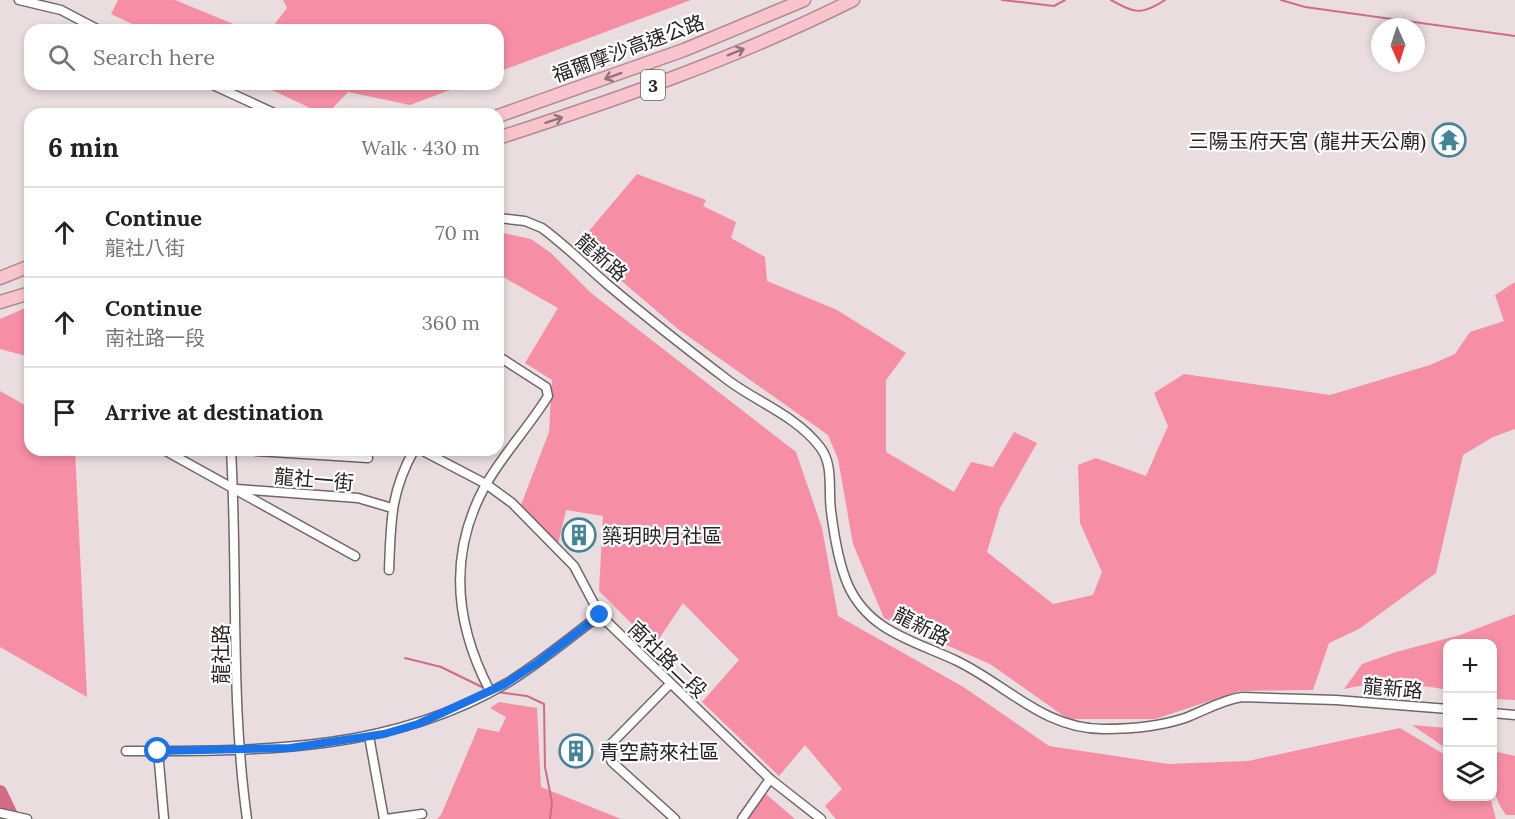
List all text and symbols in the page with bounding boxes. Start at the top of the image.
street label: 福爾摩沙高速公路 [549,9,707,87]
north arrow [1371,18,1425,72]
search box [24,24,504,90]
icon: search [45,41,78,74]
text: Search here [93,43,215,71]
one-way arrow [727,45,745,56]
road number: 3 [641,70,665,100]
one-way arrow [604,71,623,82]
one-way arrow [544,113,563,124]
temple icon: 三陽玉府天宮 (龍井天公廟) [1431,122,1467,158]
place label: 三陽玉府天宮 (龍井天公廟) [1189,128,1426,154]
text: 6 min [48,131,119,164]
text: Walk · 430 m [361,135,480,160]
text: Continue [105,204,202,232]
icon: ahead [48,216,81,249]
text: 70 m [435,220,480,245]
street label: 龍新路 [571,228,633,286]
text: 龍社八街 [105,235,185,260]
text: Continue [105,294,202,322]
icon: ahead [48,306,81,339]
text: 360 m [422,310,480,335]
text: 南社路一段 [105,325,205,350]
icon: arrive [48,396,81,429]
text: Arrive at destination [105,398,323,426]
street label: 龍社一街 [273,463,355,495]
building icon: 築玥映月社區 [561,517,597,553]
place label: 築玥映月社區 [602,523,722,548]
route end [586,601,612,627]
street label: 龍新路 [890,601,954,651]
street label: 南社路二段 [623,615,713,703]
street label: 龍社路 [208,624,233,684]
map controls [1443,639,1497,801]
button: + [1443,639,1497,693]
street label: 龍新路 [1362,673,1424,703]
button: − [1443,693,1497,747]
building icon: 青空蔚來社區 [558,733,594,769]
route start [144,737,170,763]
place label: 青空蔚來社區 [599,739,719,764]
button: layers [1443,747,1497,801]

